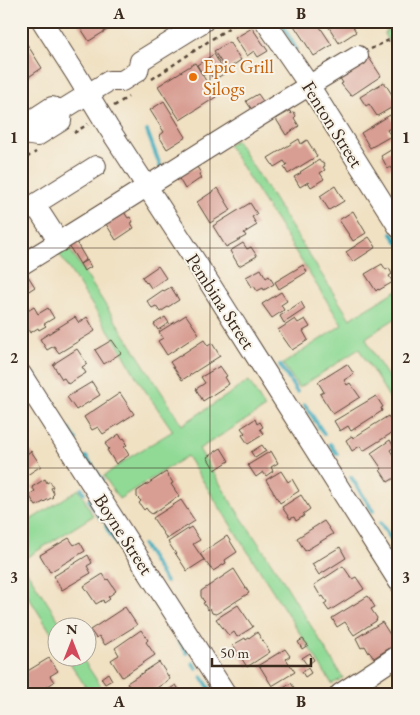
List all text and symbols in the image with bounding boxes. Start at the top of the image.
text: A [112,3,125,24]
text: B [296,3,306,24]
place label: Epic Grill Silogs [203,54,274,101]
marker: Epic Grill Silogs [187,71,199,83]
street label: Fenton Street [296,76,369,172]
text: 1 [10,127,18,148]
text: 1 [402,127,410,148]
street label: Pembina Street [180,249,261,354]
text: 2 [10,347,19,368]
text: 2 [402,347,411,368]
street label: Boyne Street [88,489,159,579]
text: 3 [10,567,18,588]
text: 3 [402,567,410,588]
north arrow [48,618,98,668]
text: N [66,620,78,638]
scale bar [212,635,311,667]
text: 50 m [220,643,249,662]
text: A [112,691,125,712]
text: B [296,691,306,712]

